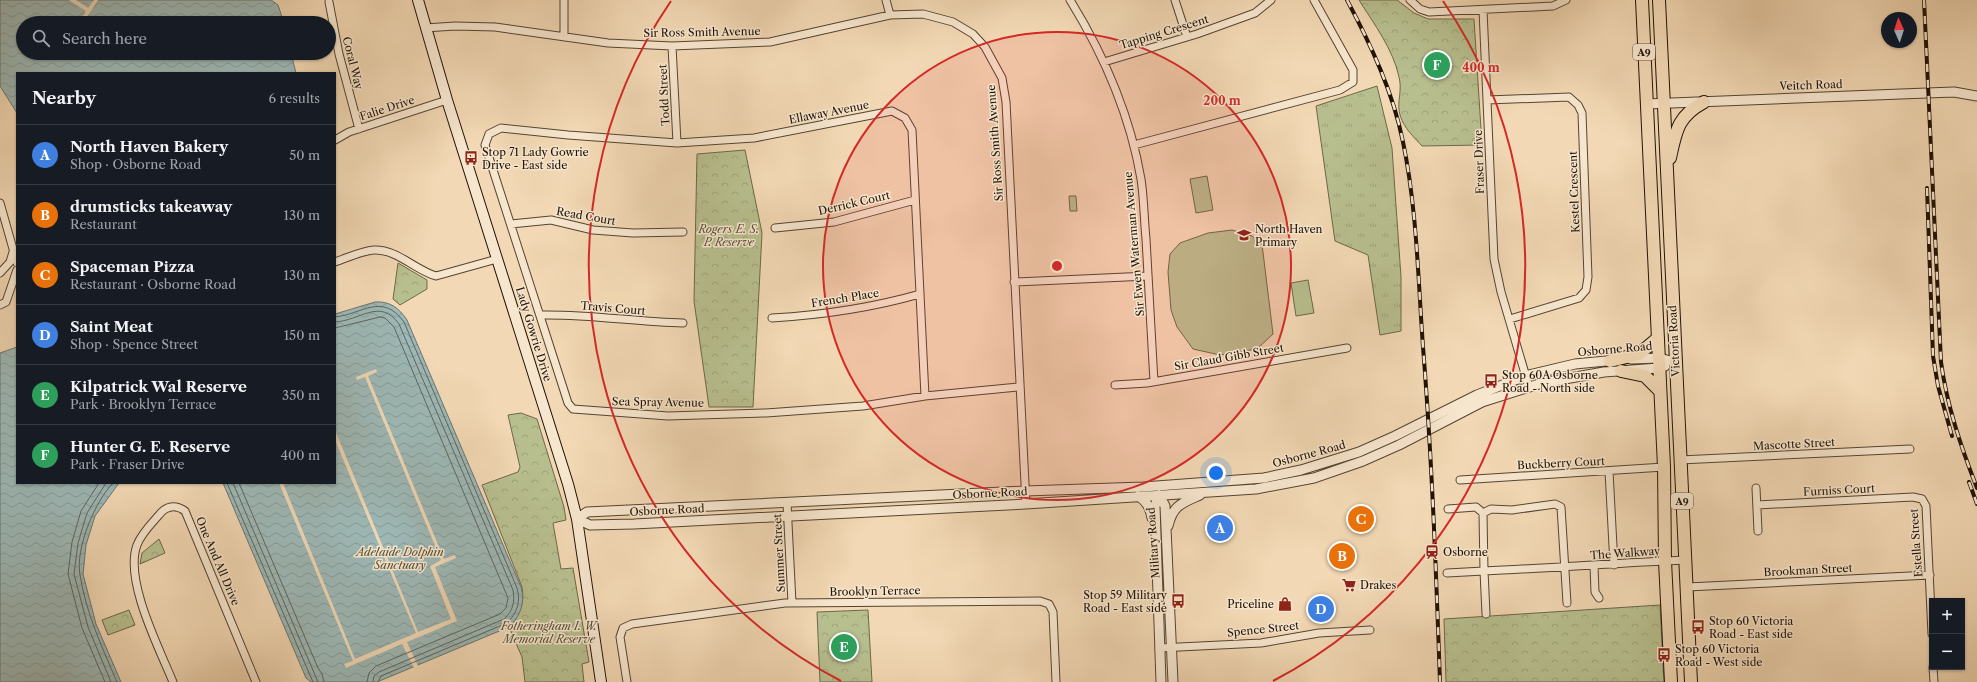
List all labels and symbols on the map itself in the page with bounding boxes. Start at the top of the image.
street label: Tapping Crescent [1118,12,1210,52]
north arrow [1881,12,1917,48]
street label: Sir Ross Smith Avenue [643,24,761,40]
street label: Coral Way [340,35,367,92]
road number: A9 [1633,44,1655,60]
pin: F [1424,50,1450,80]
text: 400 m [1462,60,1500,75]
street label: Todd Street [655,64,673,126]
street label: Veitch Road [1778,77,1843,93]
street label: Sir Ross Smith Avenue [984,84,1006,202]
street label: Falie Drive [358,93,416,123]
text: 200 m [1203,93,1241,108]
street label: Ellaway Avenue [788,97,870,127]
street label: Fraser Drive [1471,130,1487,194]
place label: Stop 71 Lady Gowrie Drive - East side [482,145,589,172]
bus stop icon: Stop 71 Lady Gowrie Drive - East side [463,150,479,166]
street label: Kestel Crescent [1566,151,1582,233]
street label: Sir Ewen Waterman Avenue [1121,171,1147,317]
street label: Derrick Court [817,188,891,218]
street label: Read Court [555,204,617,228]
park label: Rogers E. S. P. Reserve [698,222,759,249]
place label: North Haven Primary [1255,222,1323,249]
school or university icon: North Haven Primary [1236,227,1252,243]
centre of rings [1050,259,1064,273]
street label: Lady Gowrie Drive [513,285,555,383]
street label: French Place [810,286,880,310]
street label: Travis Court [580,298,646,318]
street label: Victoria Road [1665,305,1683,378]
street label: Osborne Road [1577,339,1653,359]
street label: Sir Claud Gibb Street [1173,340,1285,374]
place label: Stop 60A Osborne Road - North side [1502,368,1598,395]
bus stop icon: Stop 60A Osborne Road - North side [1483,373,1499,389]
street label: Sea Spray Avenue [612,394,704,410]
street label: Mascotte Street [1753,435,1836,453]
street label: Osborne Road [1271,437,1347,470]
street label: Buckberry Court [1517,454,1605,472]
your location [1206,463,1226,483]
street label: Furniss Court [1803,481,1875,499]
street label: Osborne Road [952,484,1028,502]
road number: A9 [1671,493,1693,509]
street label: Osborne Road [629,501,705,519]
pin: C [1348,504,1374,534]
street label: Military Road [1144,507,1162,579]
street label: Estella Street [1907,508,1925,578]
street label: Summer Street [770,513,788,593]
pin: A [1207,513,1233,543]
street label: One And All Drive [193,514,243,608]
pin: B [1329,541,1355,571]
street label: The Walkway [1589,543,1662,562]
station icon: Osborne [1424,544,1440,560]
park label: Adelaide Dolphin Sanctuary [354,545,444,572]
place label: Osborne [1443,545,1488,559]
street label: Brookman Street [1763,561,1853,579]
supermarket icon: Drakes [1341,577,1357,593]
place label: Drakes [1360,578,1396,592]
street label: Brooklyn Terrace [829,583,921,599]
place label: Stop 59 Military Road - East side [1083,588,1168,615]
bus stop icon: Stop 59 Military Road - East side [1170,593,1186,609]
pin: D [1308,594,1334,624]
shop icon: Priceline [1277,596,1293,612]
place label: Priceline [1227,597,1274,611]
place label: Stop 60 Victoria Road - East side [1709,614,1794,641]
street label: Spence Street [1226,618,1300,640]
park label: Fotheringham I. W. Memorial Reserve [500,619,599,646]
bus stop icon: Stop 60 Victoria Road - East side [1690,619,1706,635]
pin: E [831,632,857,662]
place label: Stop 60 Victoria Road - West side [1675,642,1763,669]
bus stop icon: Stop 60 Victoria Road - West side [1656,647,1672,663]

